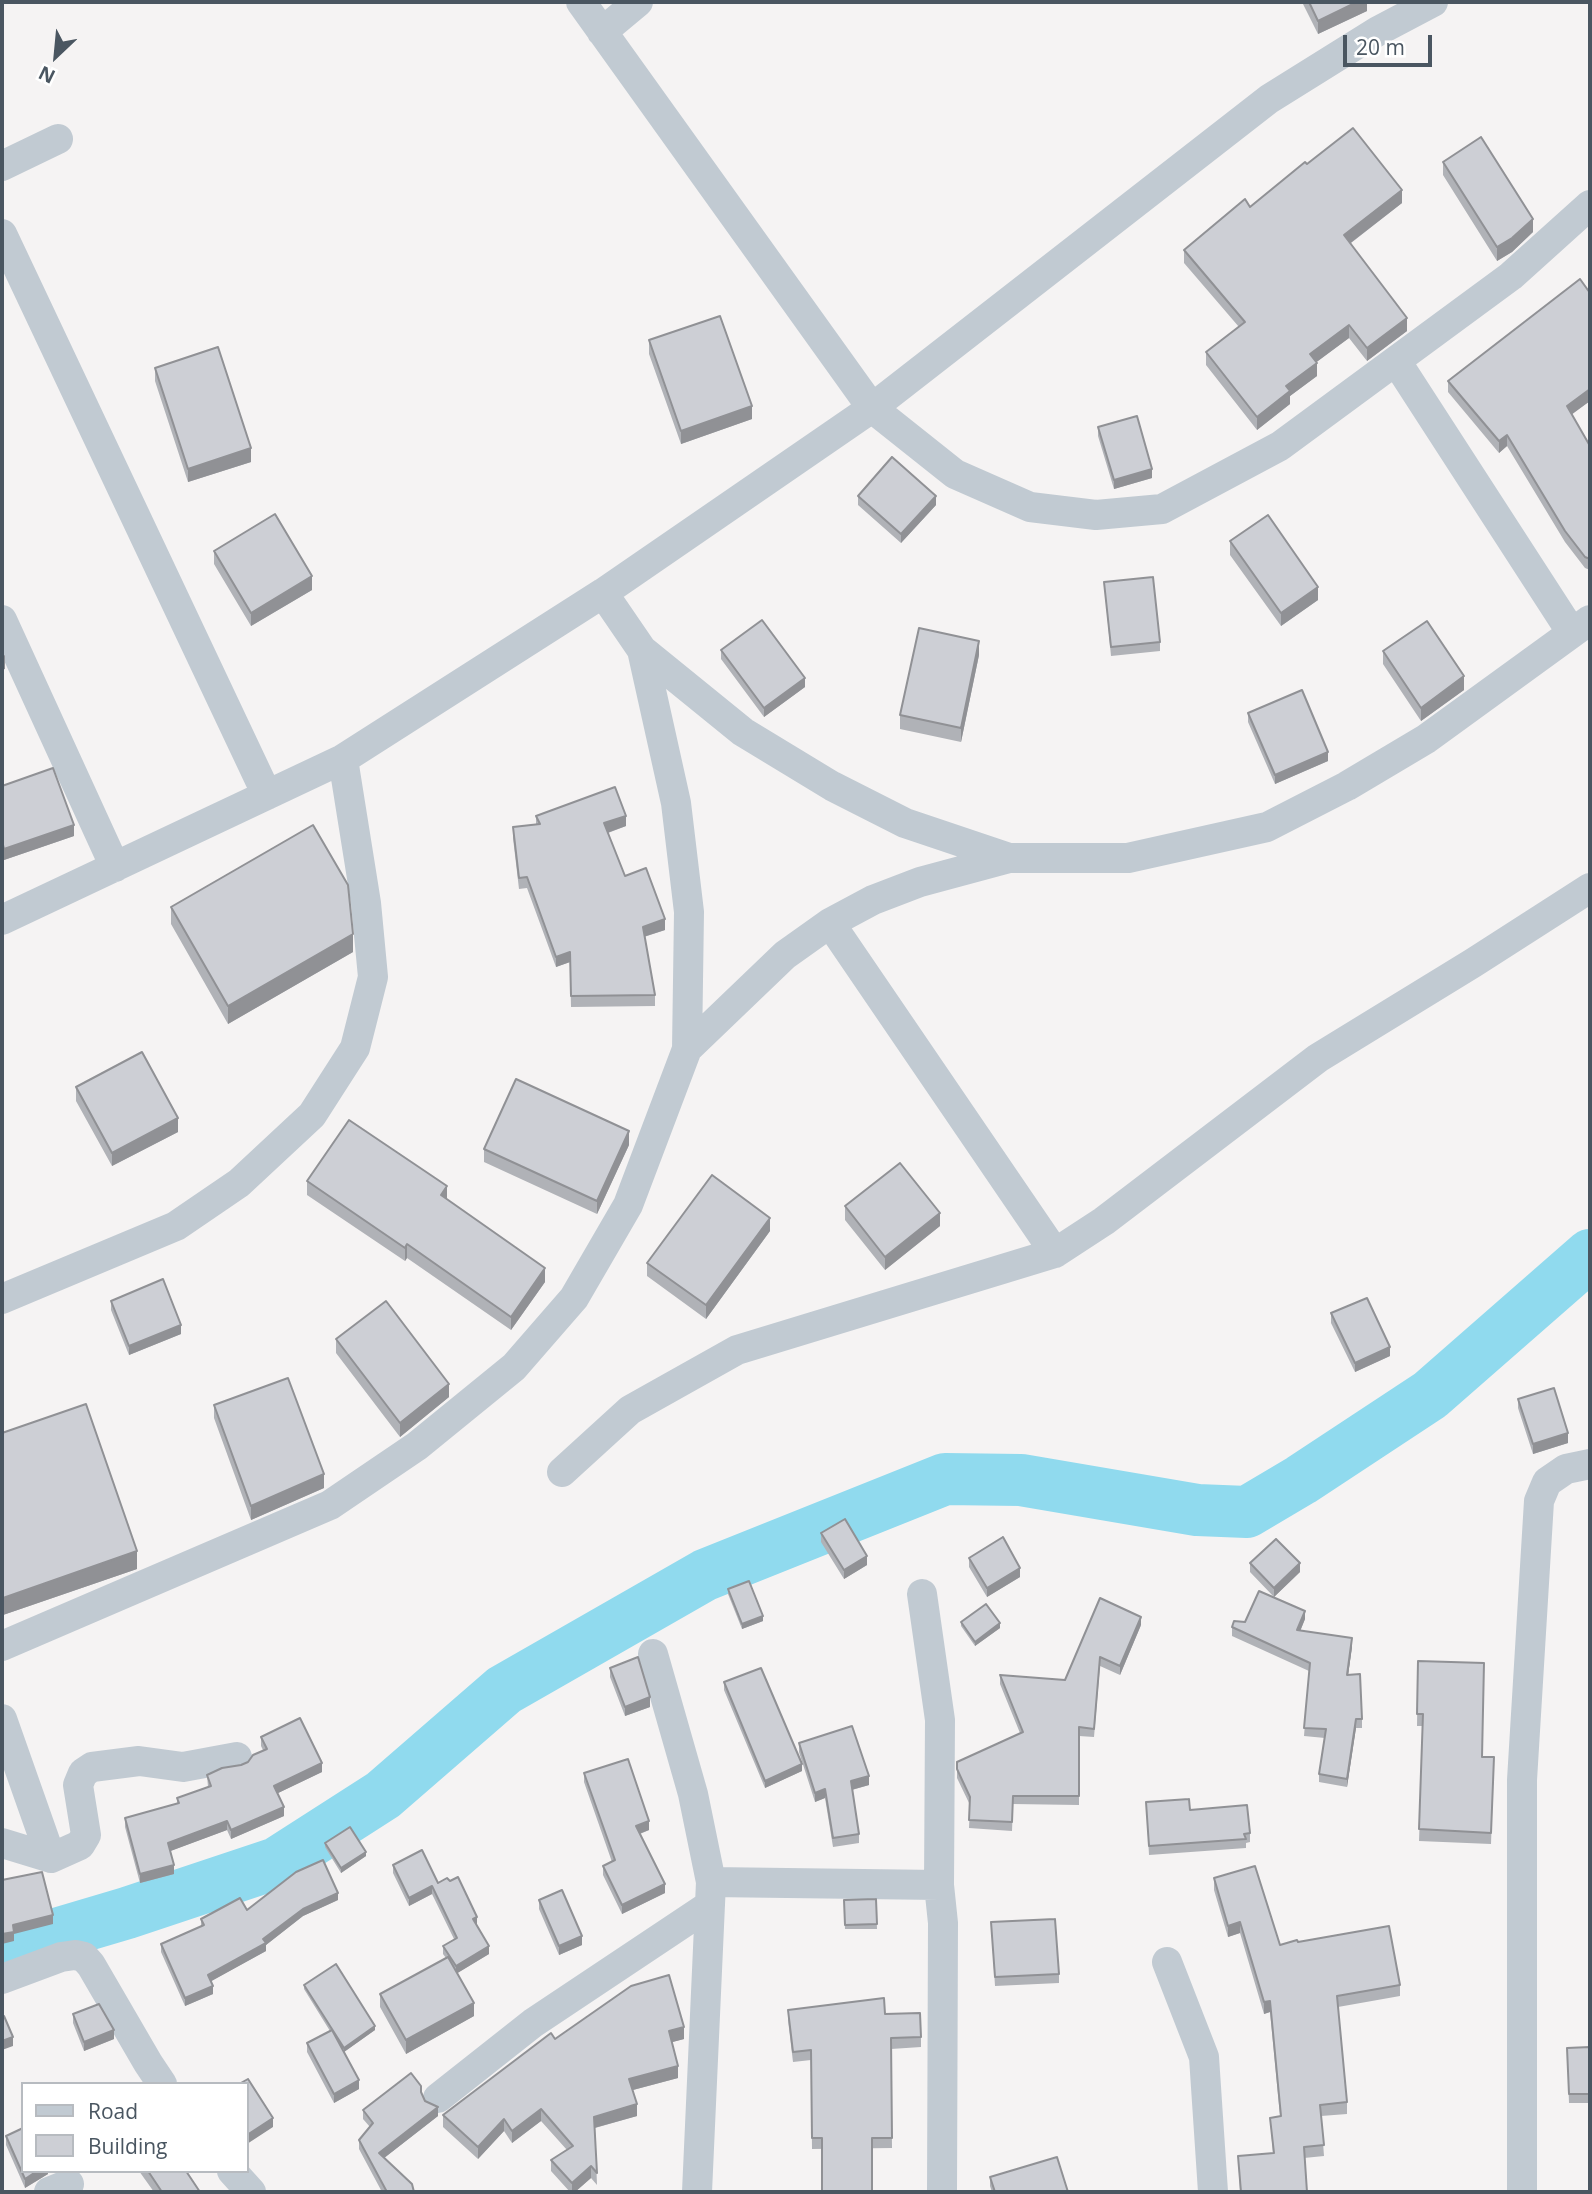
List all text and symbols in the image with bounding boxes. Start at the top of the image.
north arrow [21,21,91,91]
scale bar [1347,21,1436,65]
text: 20 m [1356,33,1405,61]
text: N [34,60,59,90]
legend [21,2082,248,2173]
text: Road [88,2097,138,2125]
text: Building [88,2132,167,2160]

